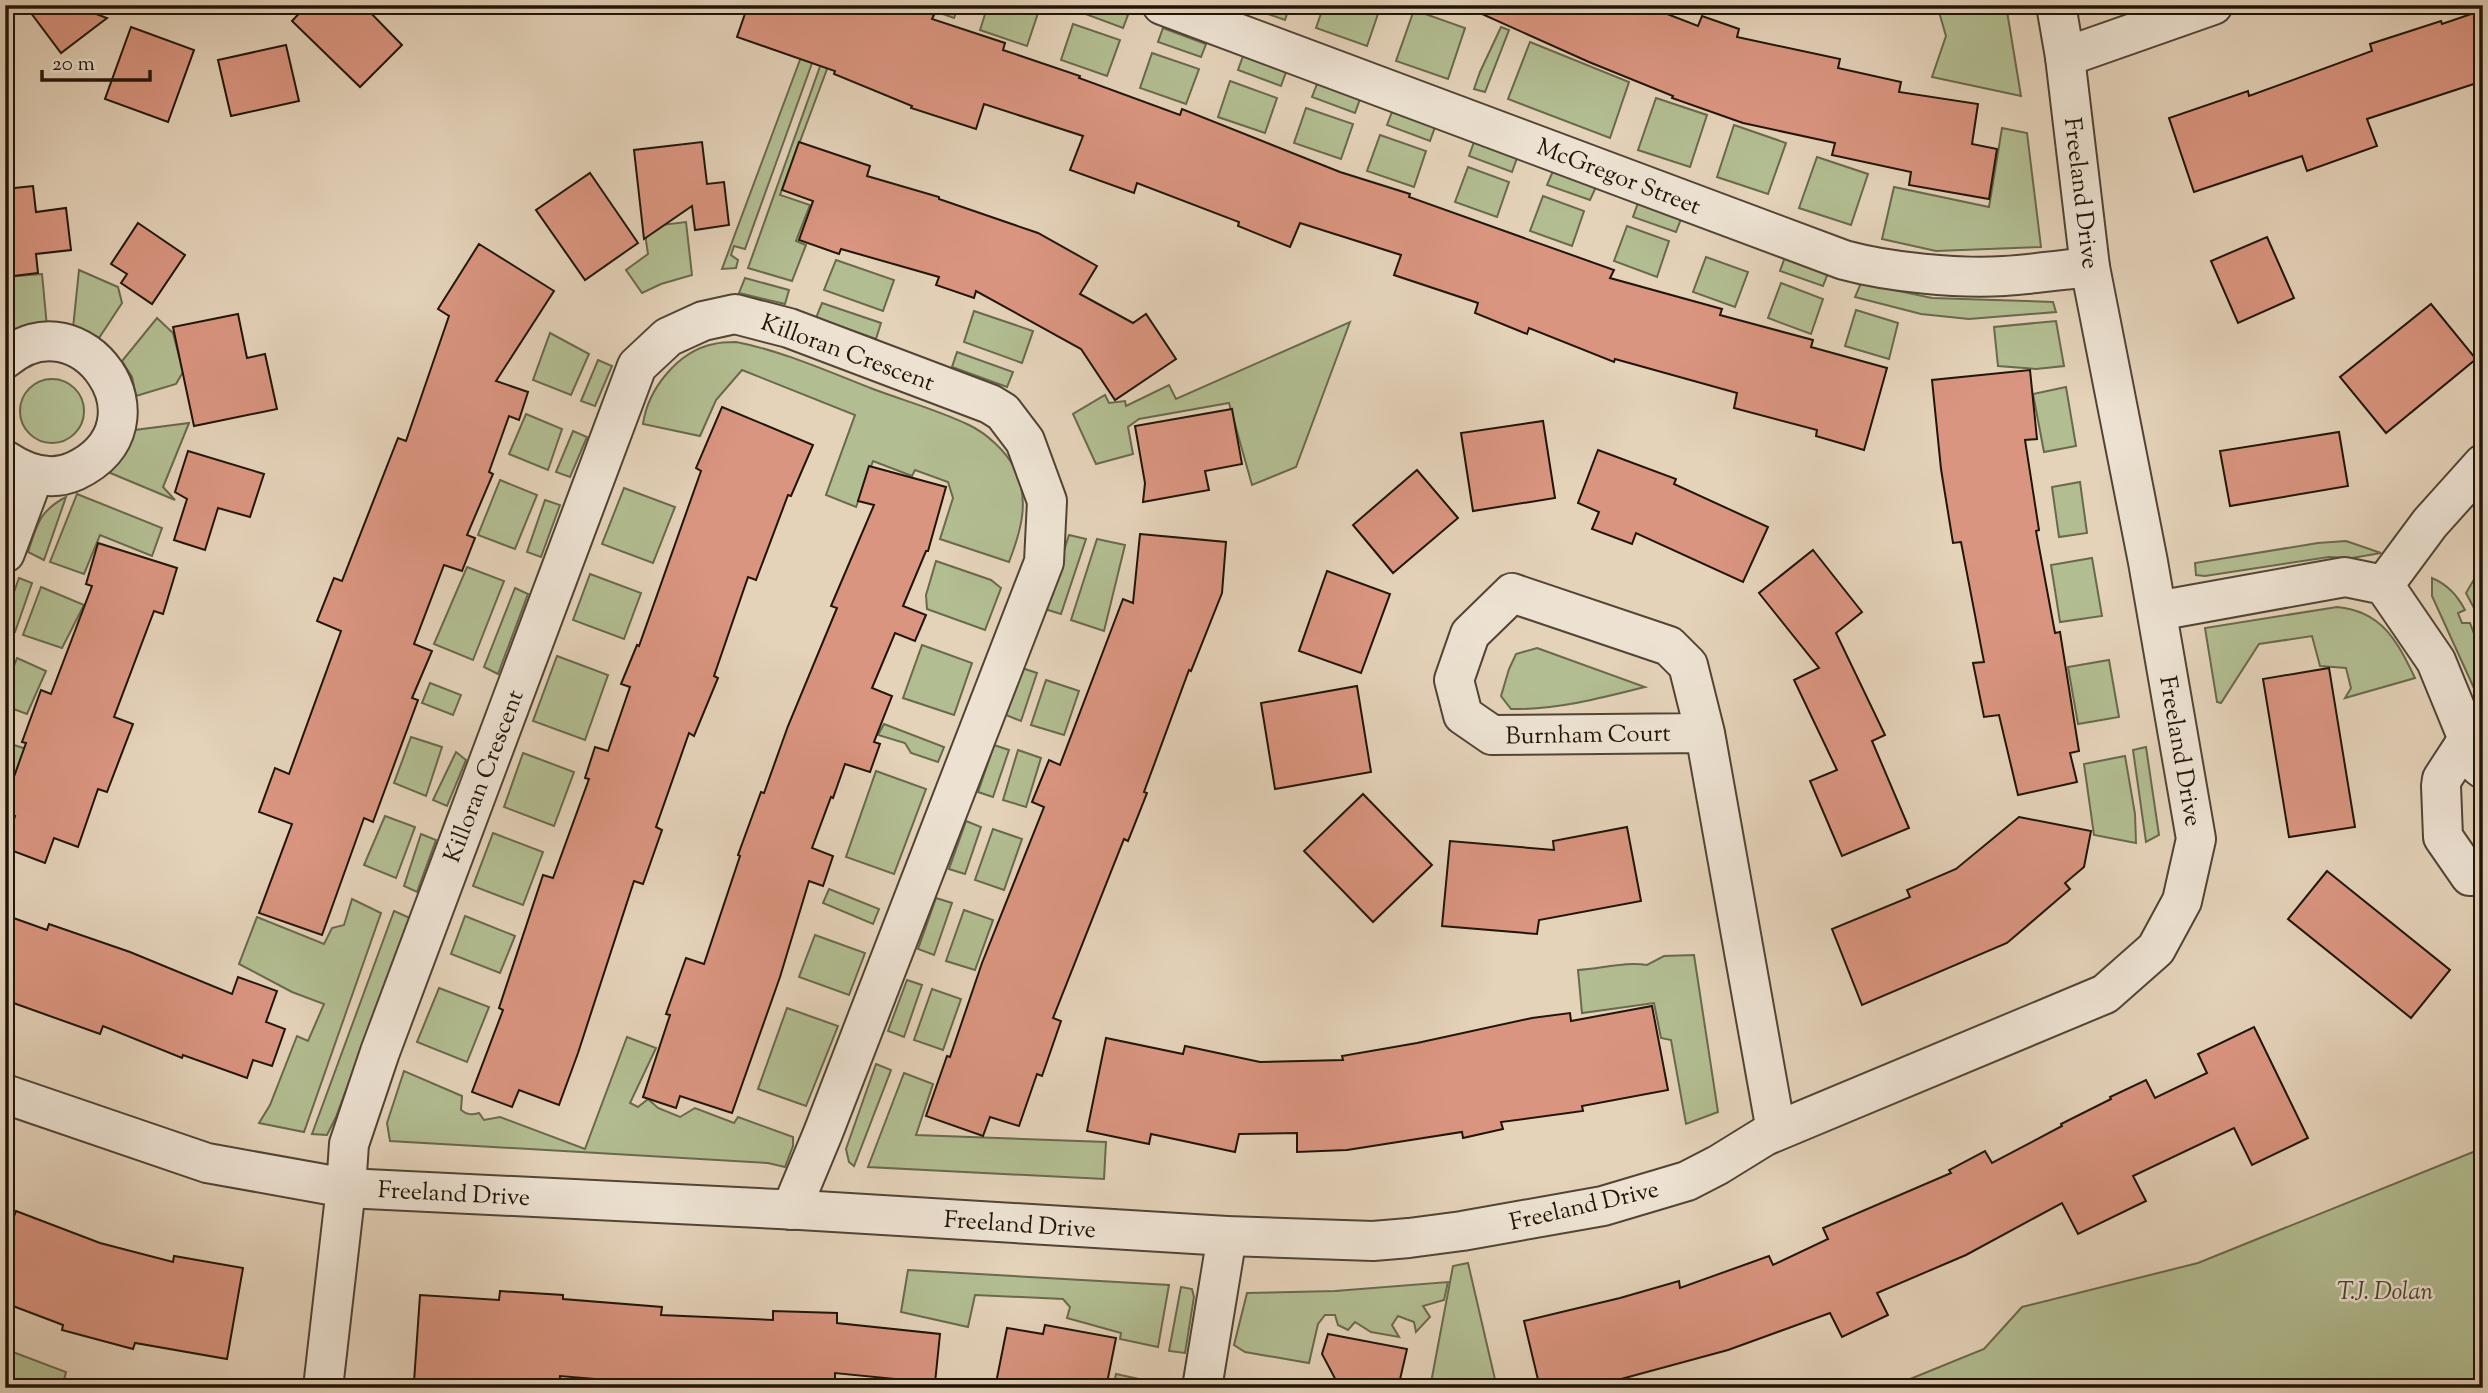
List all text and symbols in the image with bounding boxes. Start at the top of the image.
scale bar [42,38,150,82]
text: 20 m [52,50,95,80]
street label: Freeland Drive [2054,116,2106,271]
street label: McGregor Street [1531,131,1705,225]
street label: Killoran Crescent [756,307,939,401]
street label: Freeland Drive [2149,673,2209,829]
street label: Killoran Crescent [436,685,533,868]
street label: Burnham Court [1505,718,1671,754]
street label: Freeland Drive [1506,1173,1662,1241]
street label: Freeland Drive [377,1174,531,1216]
street label: Freeland Drive [943,1204,1097,1248]
park label: T.J. Dolan [2337,1276,2433,1310]

